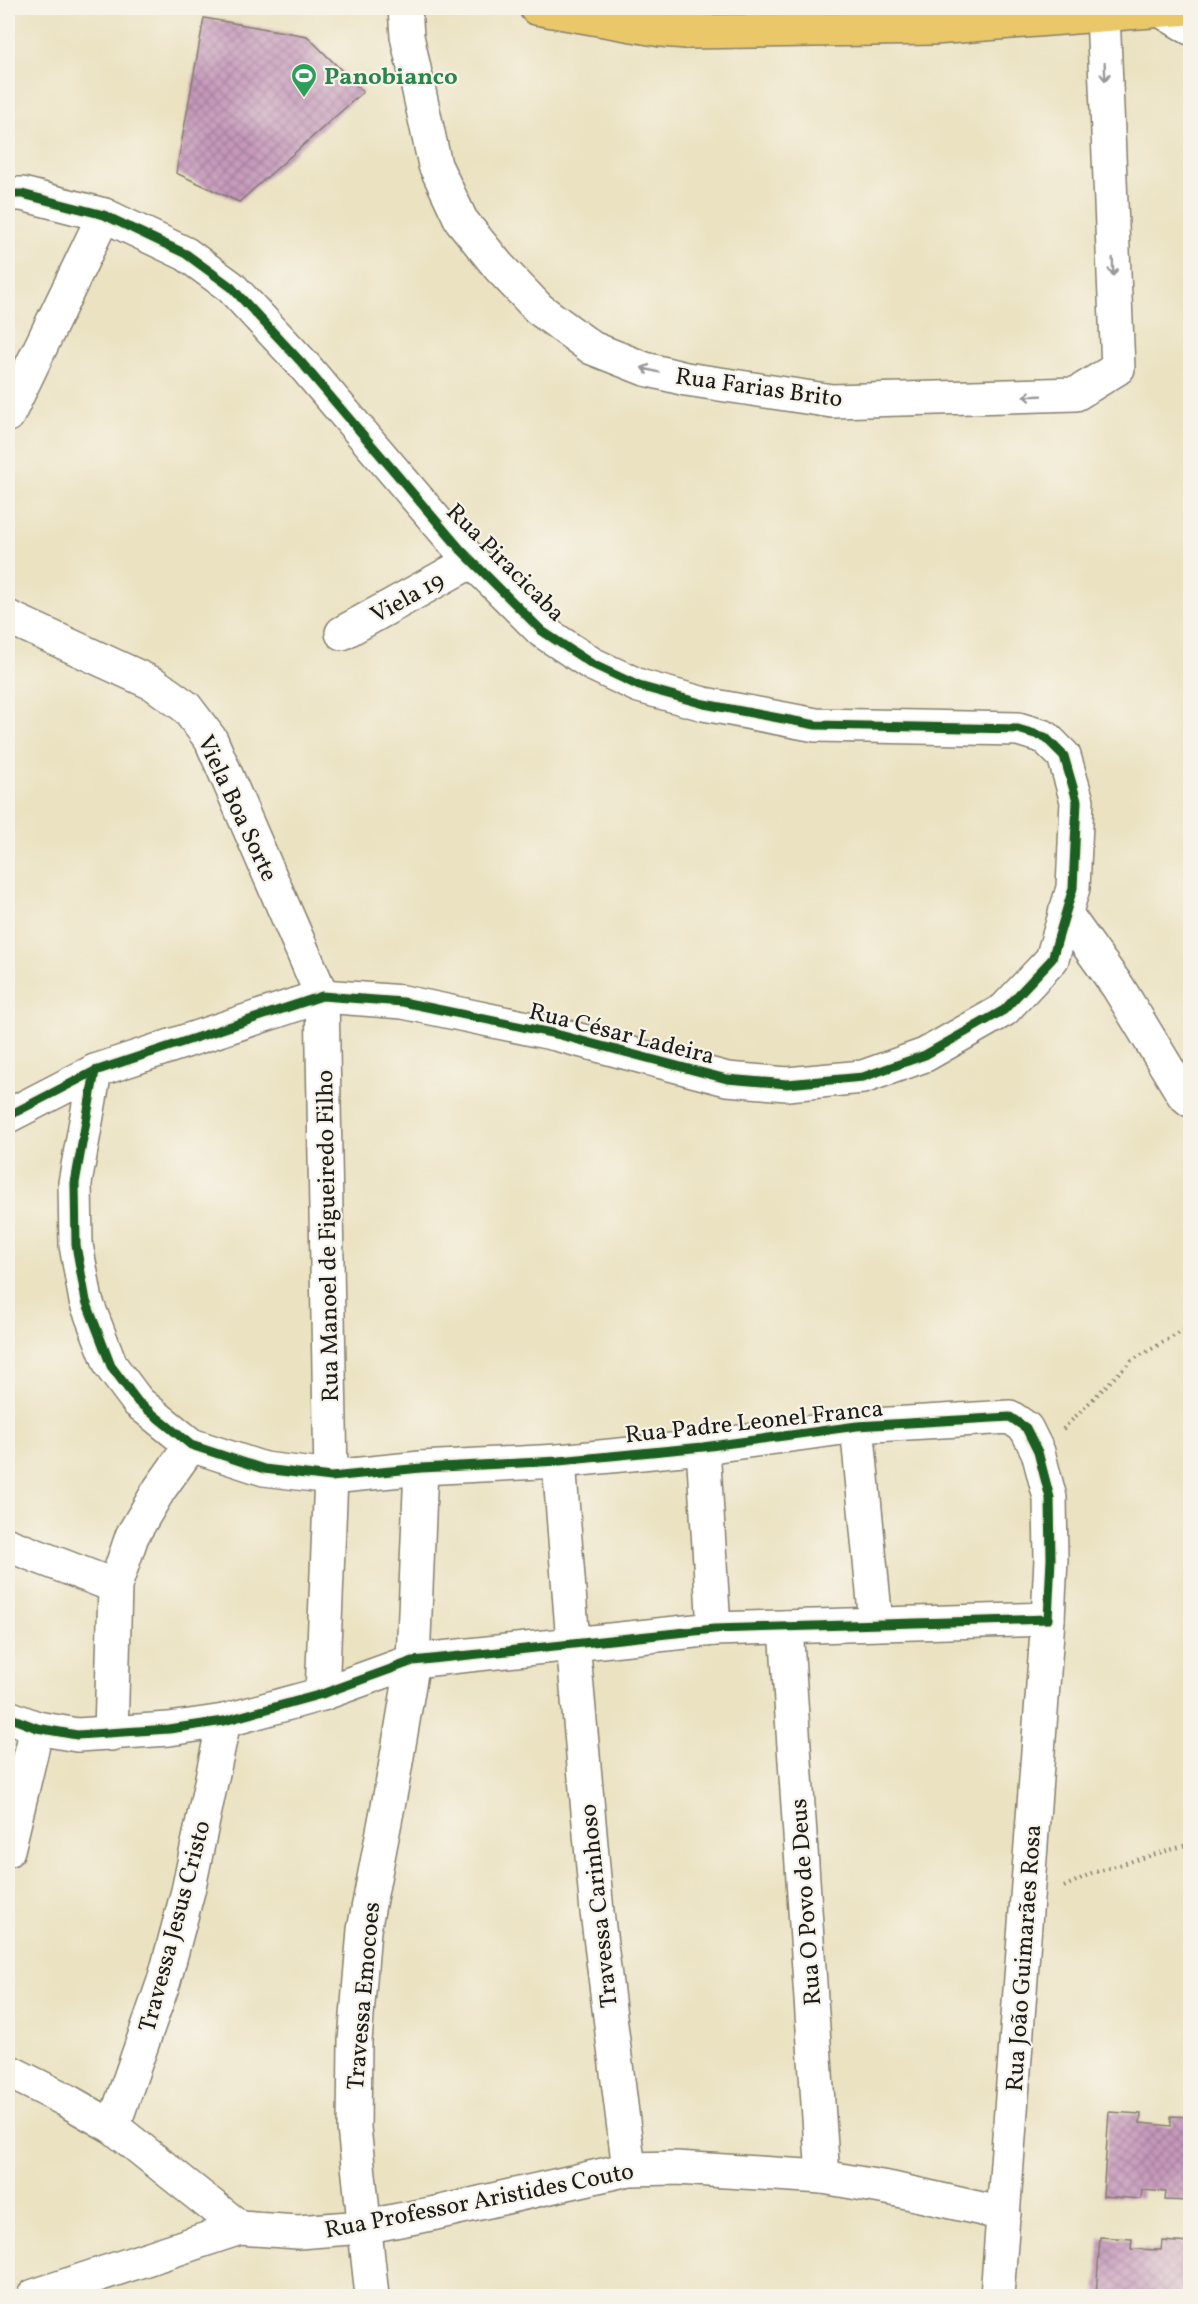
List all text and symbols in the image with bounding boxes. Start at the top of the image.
sports icon: Panobianco [289,61,319,99]
place label: Panobianco [324,61,458,95]
one-way arrow [1100,62,1111,82]
one-way arrow [1108,256,1119,276]
street label: Rua Farias Brito [673,360,844,418]
one-way arrow [641,364,660,376]
one-way arrow [1022,391,1042,402]
street label: Rua Piracicaba [438,496,572,630]
street label: Viela 19 [365,565,451,633]
street label: Viela Boa Sorte [187,730,285,888]
street label: Rua César Ladeira [525,995,718,1074]
street label: Rua Manoel de Figueiredo Filho [309,1070,349,1402]
street label: Rua Padre Leonel Franca [623,1393,885,1453]
street label: Rua O Povo de Deus [783,1797,831,2007]
street label: Travessa Carinhoso [572,1802,628,2009]
street label: Travessa Jesus Cristo [131,1817,221,2036]
street label: Rua João Guimarães Rosa [999,1823,1051,2093]
street label: Travessa Emocoes [340,1901,390,2092]
street label: Rua Professor Aristides Couto [322,2155,637,2249]

